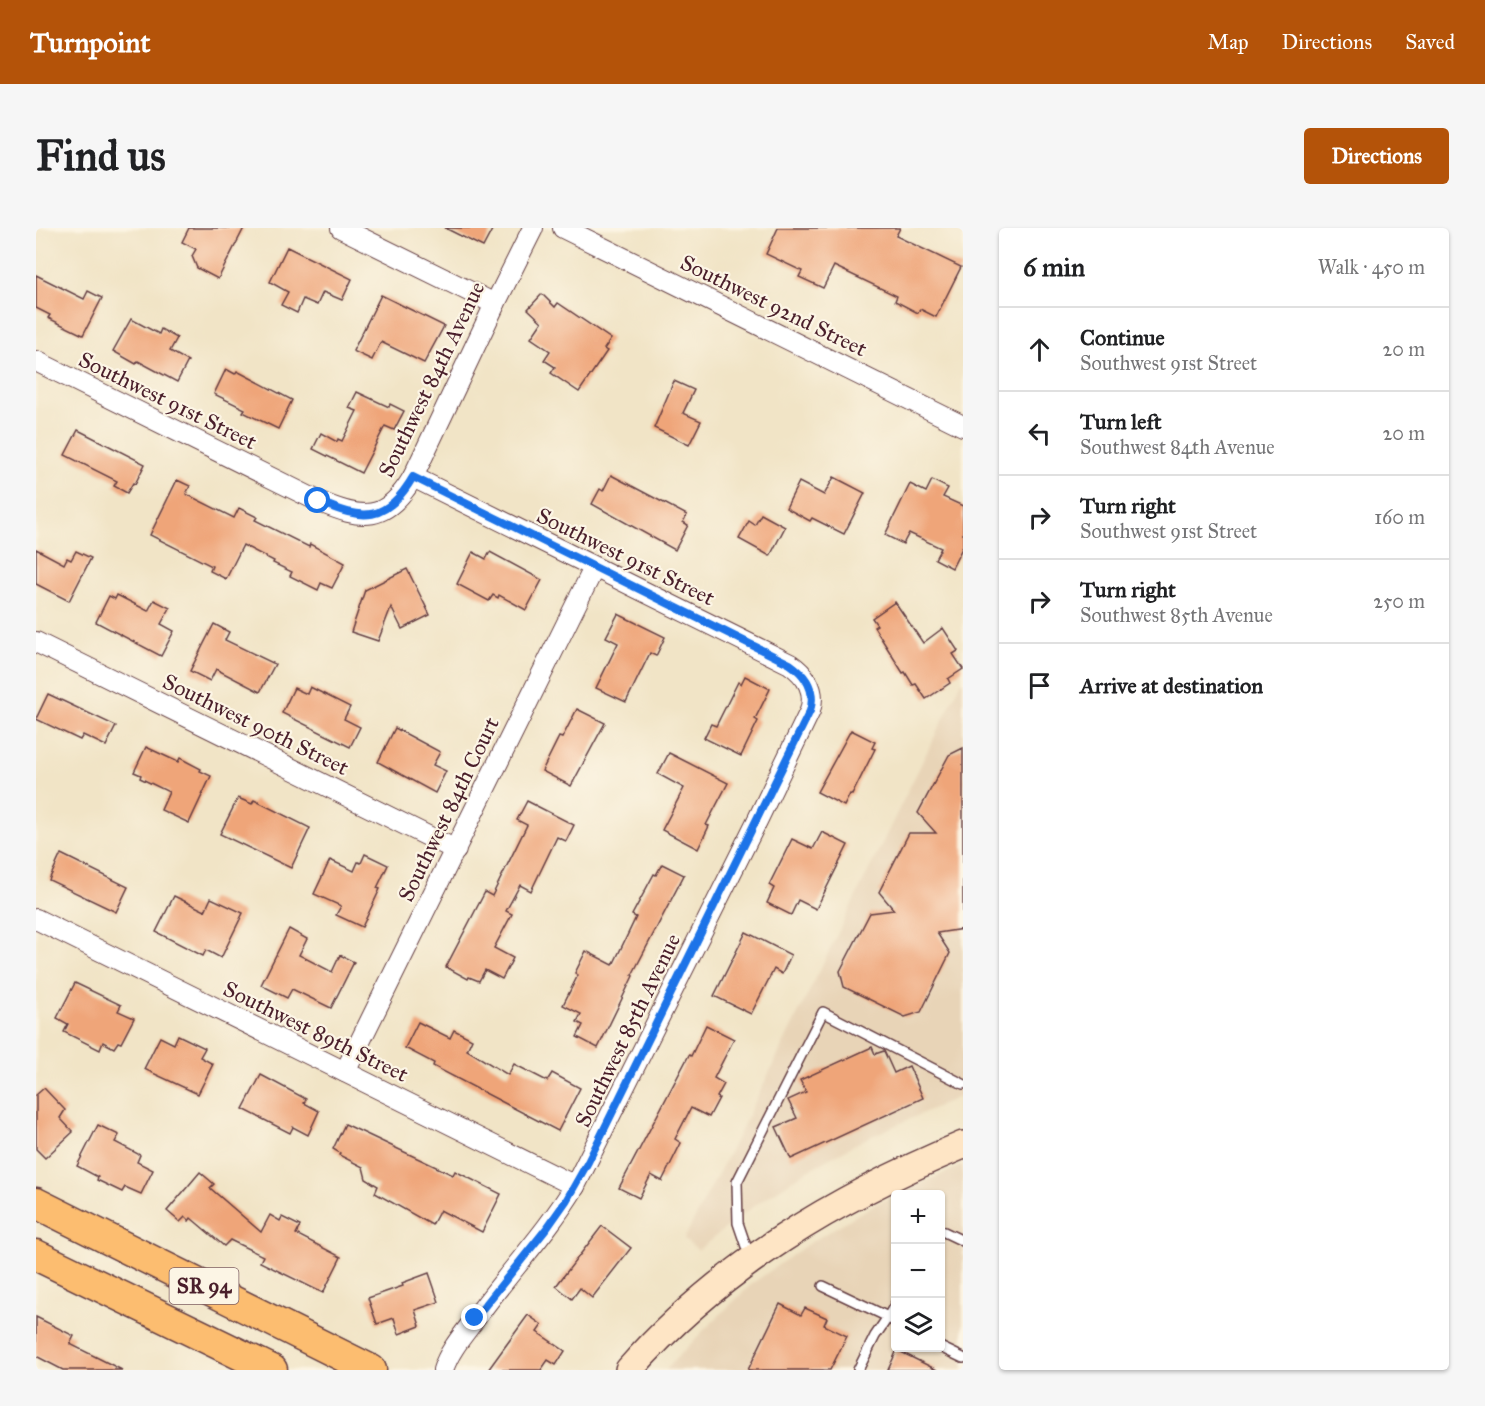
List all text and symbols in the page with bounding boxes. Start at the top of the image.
text: Turnpoint [30,25,150,60]
text: Map [1208,29,1249,55]
text: Directions [1282,29,1372,55]
text: Saved [1405,29,1455,55]
button: Directions [1304,128,1449,184]
text: Find us [36,130,166,182]
street label: Southwest 92nd Street [676,249,872,362]
text: 6 min [1023,251,1085,283]
text: Walk · 450 m [1318,255,1425,279]
street label: Southwest 84th Avenue [372,277,491,481]
text: Continue [1080,324,1165,351]
icon: ahead [1023,333,1056,366]
text: 20 m [1382,337,1425,361]
street label: Southwest 91st Street [74,346,261,455]
text: Southwest 91st Street [1080,351,1257,375]
text: Turn left [1080,408,1162,435]
icon: left [1023,417,1056,450]
text: 20 m [1382,421,1425,445]
text: Southwest 84th Avenue [1080,435,1275,459]
route start [304,487,330,513]
text: Turn right [1080,492,1176,519]
icon: right [1023,501,1056,534]
street label: Southwest 91st Street [532,502,719,611]
text: 160 m [1374,505,1425,529]
text: Southwest 91st Street [1080,519,1257,543]
text: Turn right [1080,576,1176,603]
icon: right [1023,585,1056,618]
text: 250 m [1373,589,1425,613]
text: Southwest 85th Avenue [1080,603,1273,627]
street label: Southwest 90th Street [158,668,353,781]
icon: arrive [1023,669,1056,702]
text: Arrive at destination [1080,672,1263,699]
street label: Southwest 84th Court [392,712,505,906]
street label: Southwest 85th Avenue [569,929,686,1131]
street label: Southwest 89th Street [219,975,413,1088]
map controls [891,1190,945,1352]
button: + [891,1190,945,1244]
button: − [891,1244,945,1298]
road number: SR 94 [170,1268,238,1304]
button: layers [891,1298,945,1352]
route end [461,1304,487,1330]

